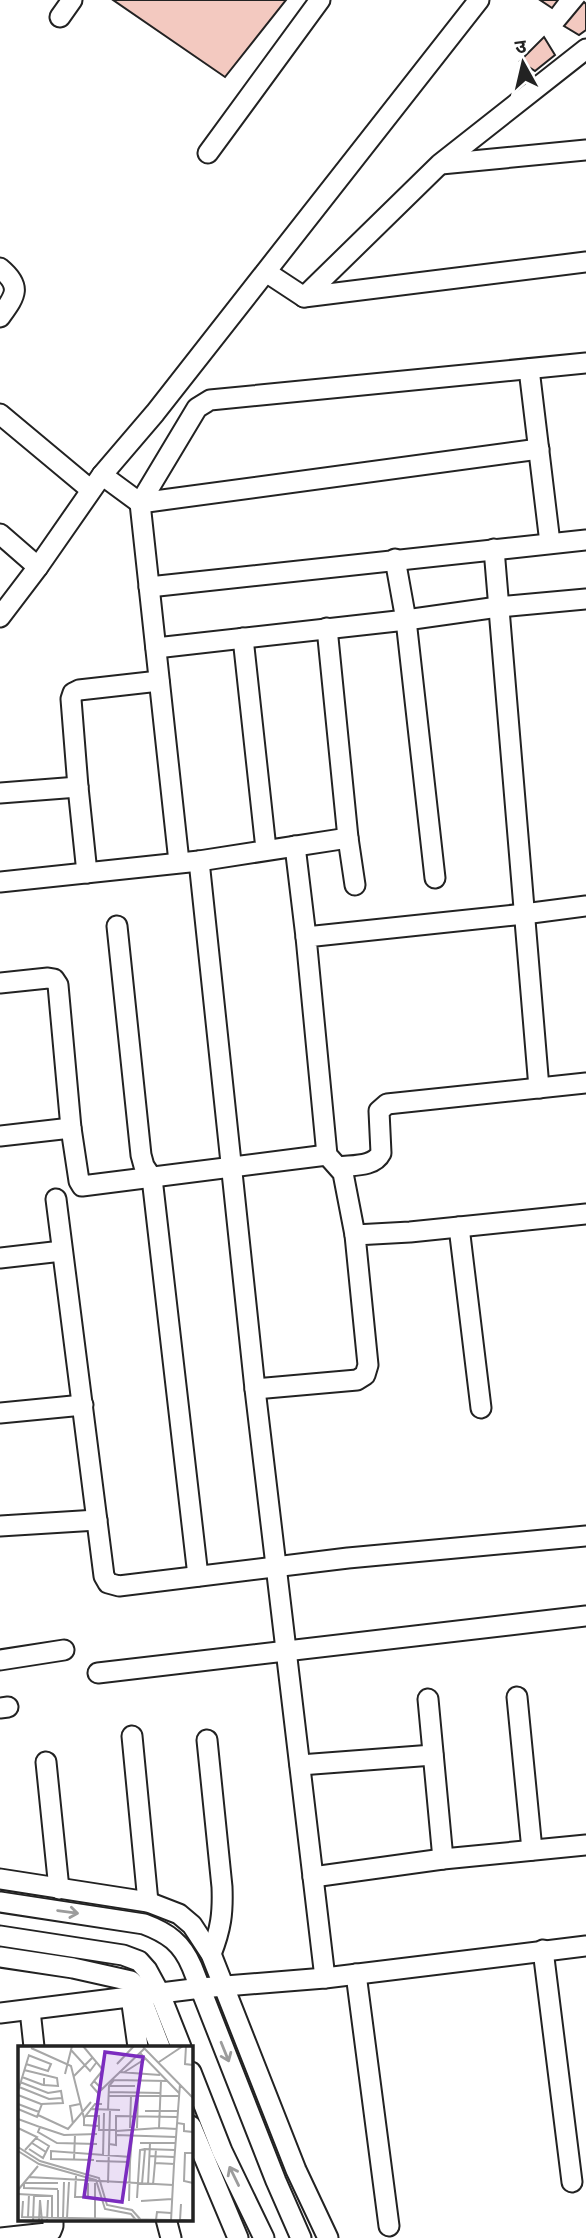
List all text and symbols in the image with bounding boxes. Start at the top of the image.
north arrow [488,28,558,98]
text: उ [514,34,529,59]
one-way arrow [56,1906,78,1919]
one-way arrow [219,2041,232,2063]
inset map [18,2046,192,2220]
one-way arrow [227,2166,240,2187]

